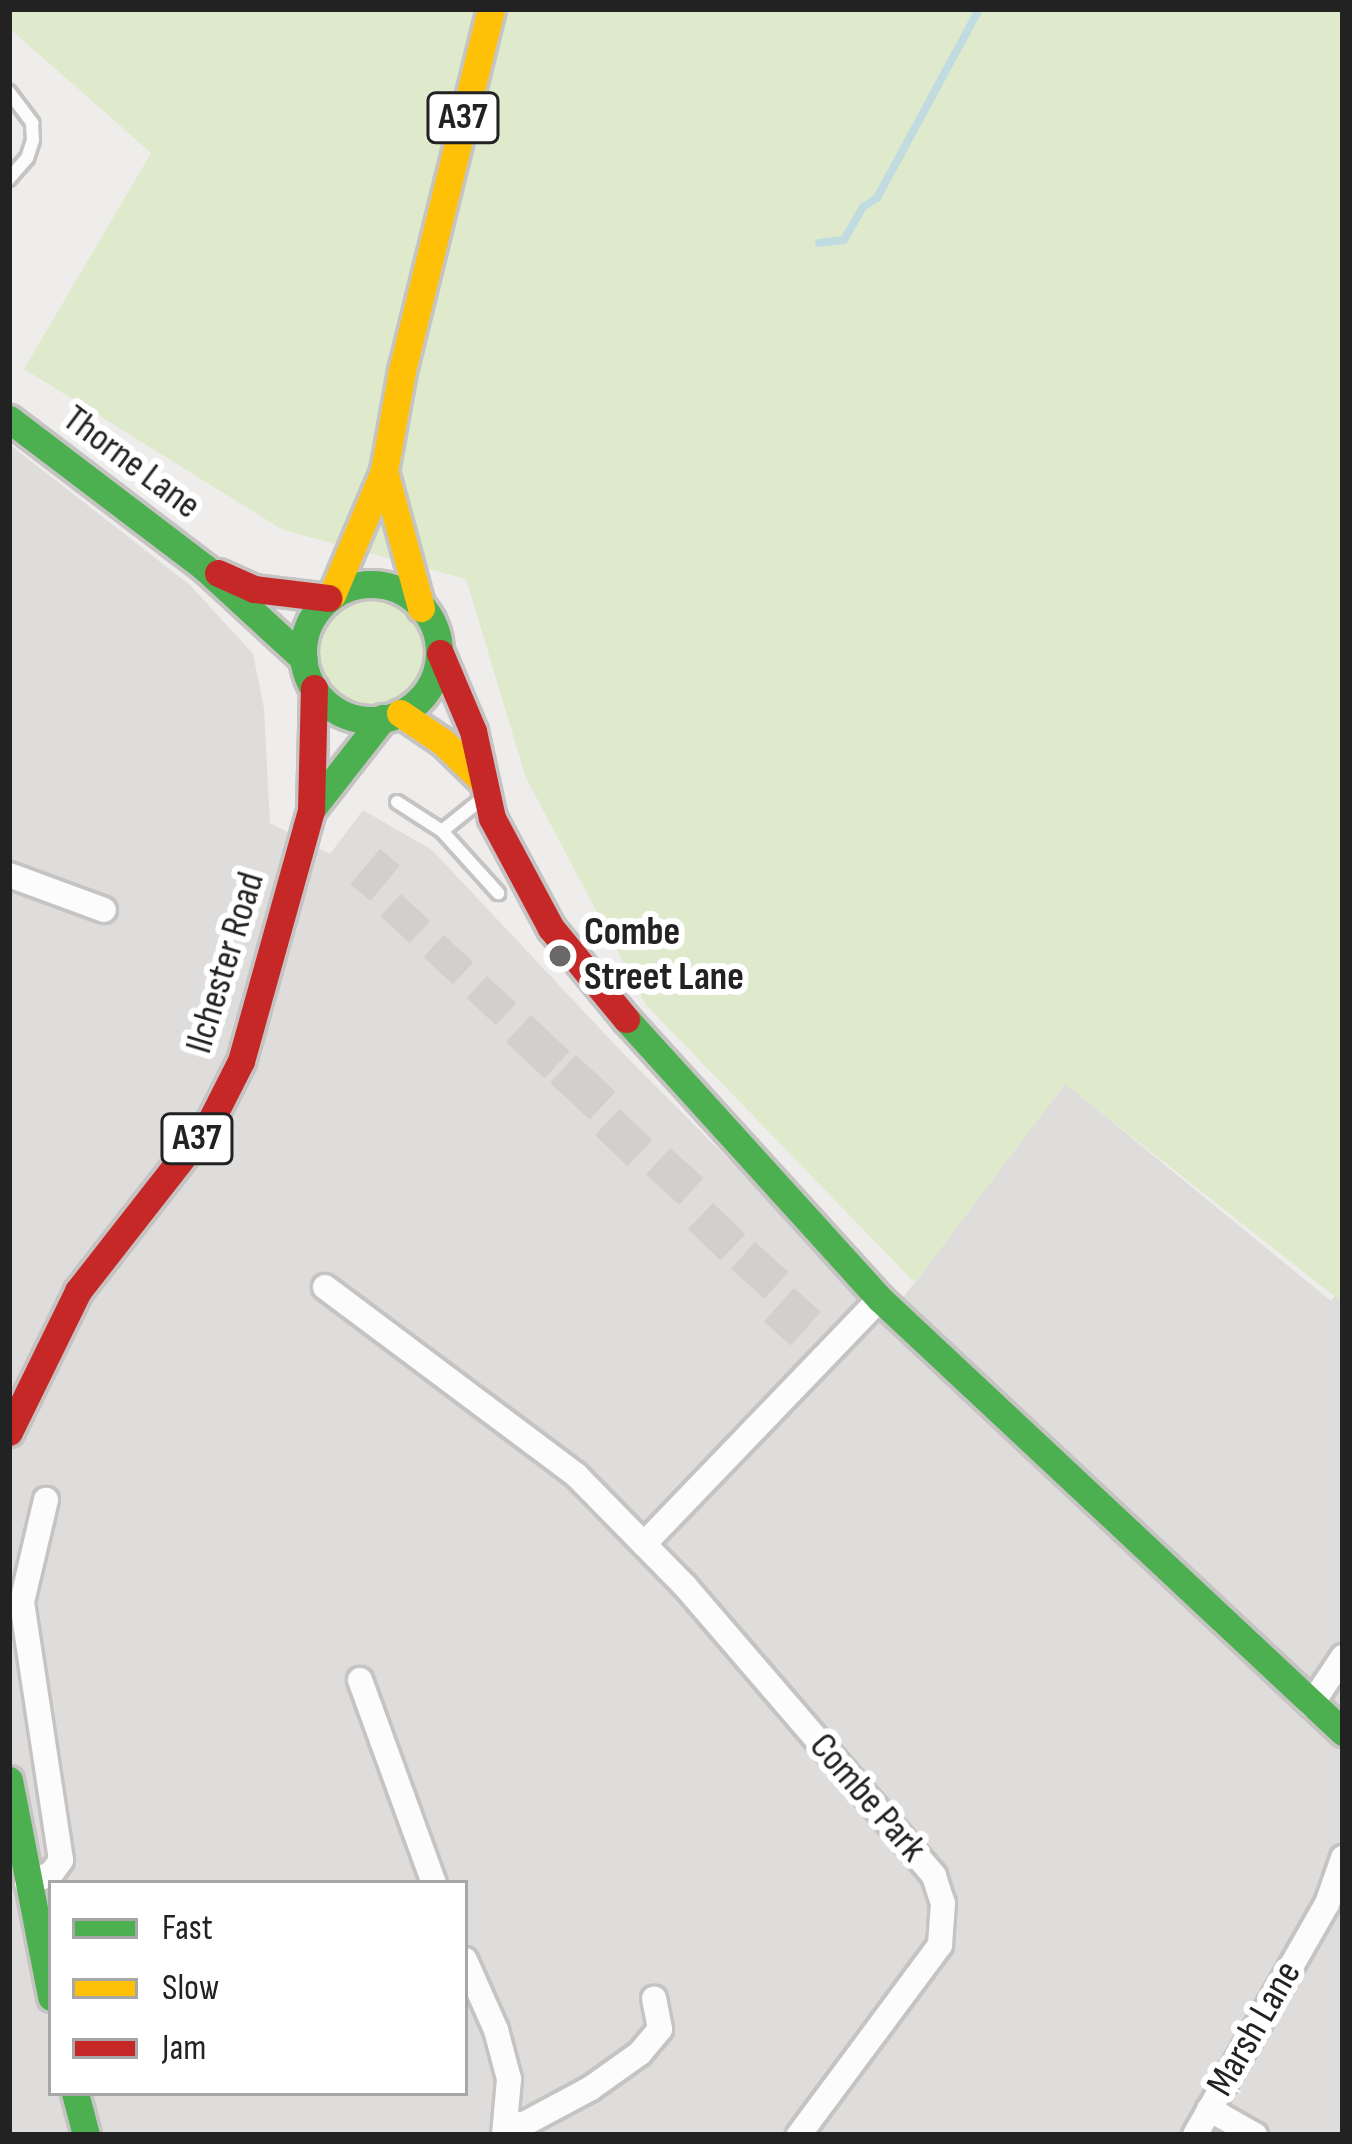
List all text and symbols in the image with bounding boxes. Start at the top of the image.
road number: A37 [424,88,502,148]
street label: Thorne Lane [53,396,209,530]
street label: Ilchester Road [176,867,276,1059]
place label: Combe Street Lane [584,911,744,1002]
marker: Combe Street Lane [547,943,573,969]
road number: A37 [158,1109,236,1169]
street label: Combe Park [799,1724,935,1872]
legend [48,1880,468,2096]
text: Fast [162,1907,213,1950]
street label: Marsh Lane [1198,1953,1312,2105]
text: Slow [162,1967,219,2010]
text: Jam [162,2027,206,2070]

